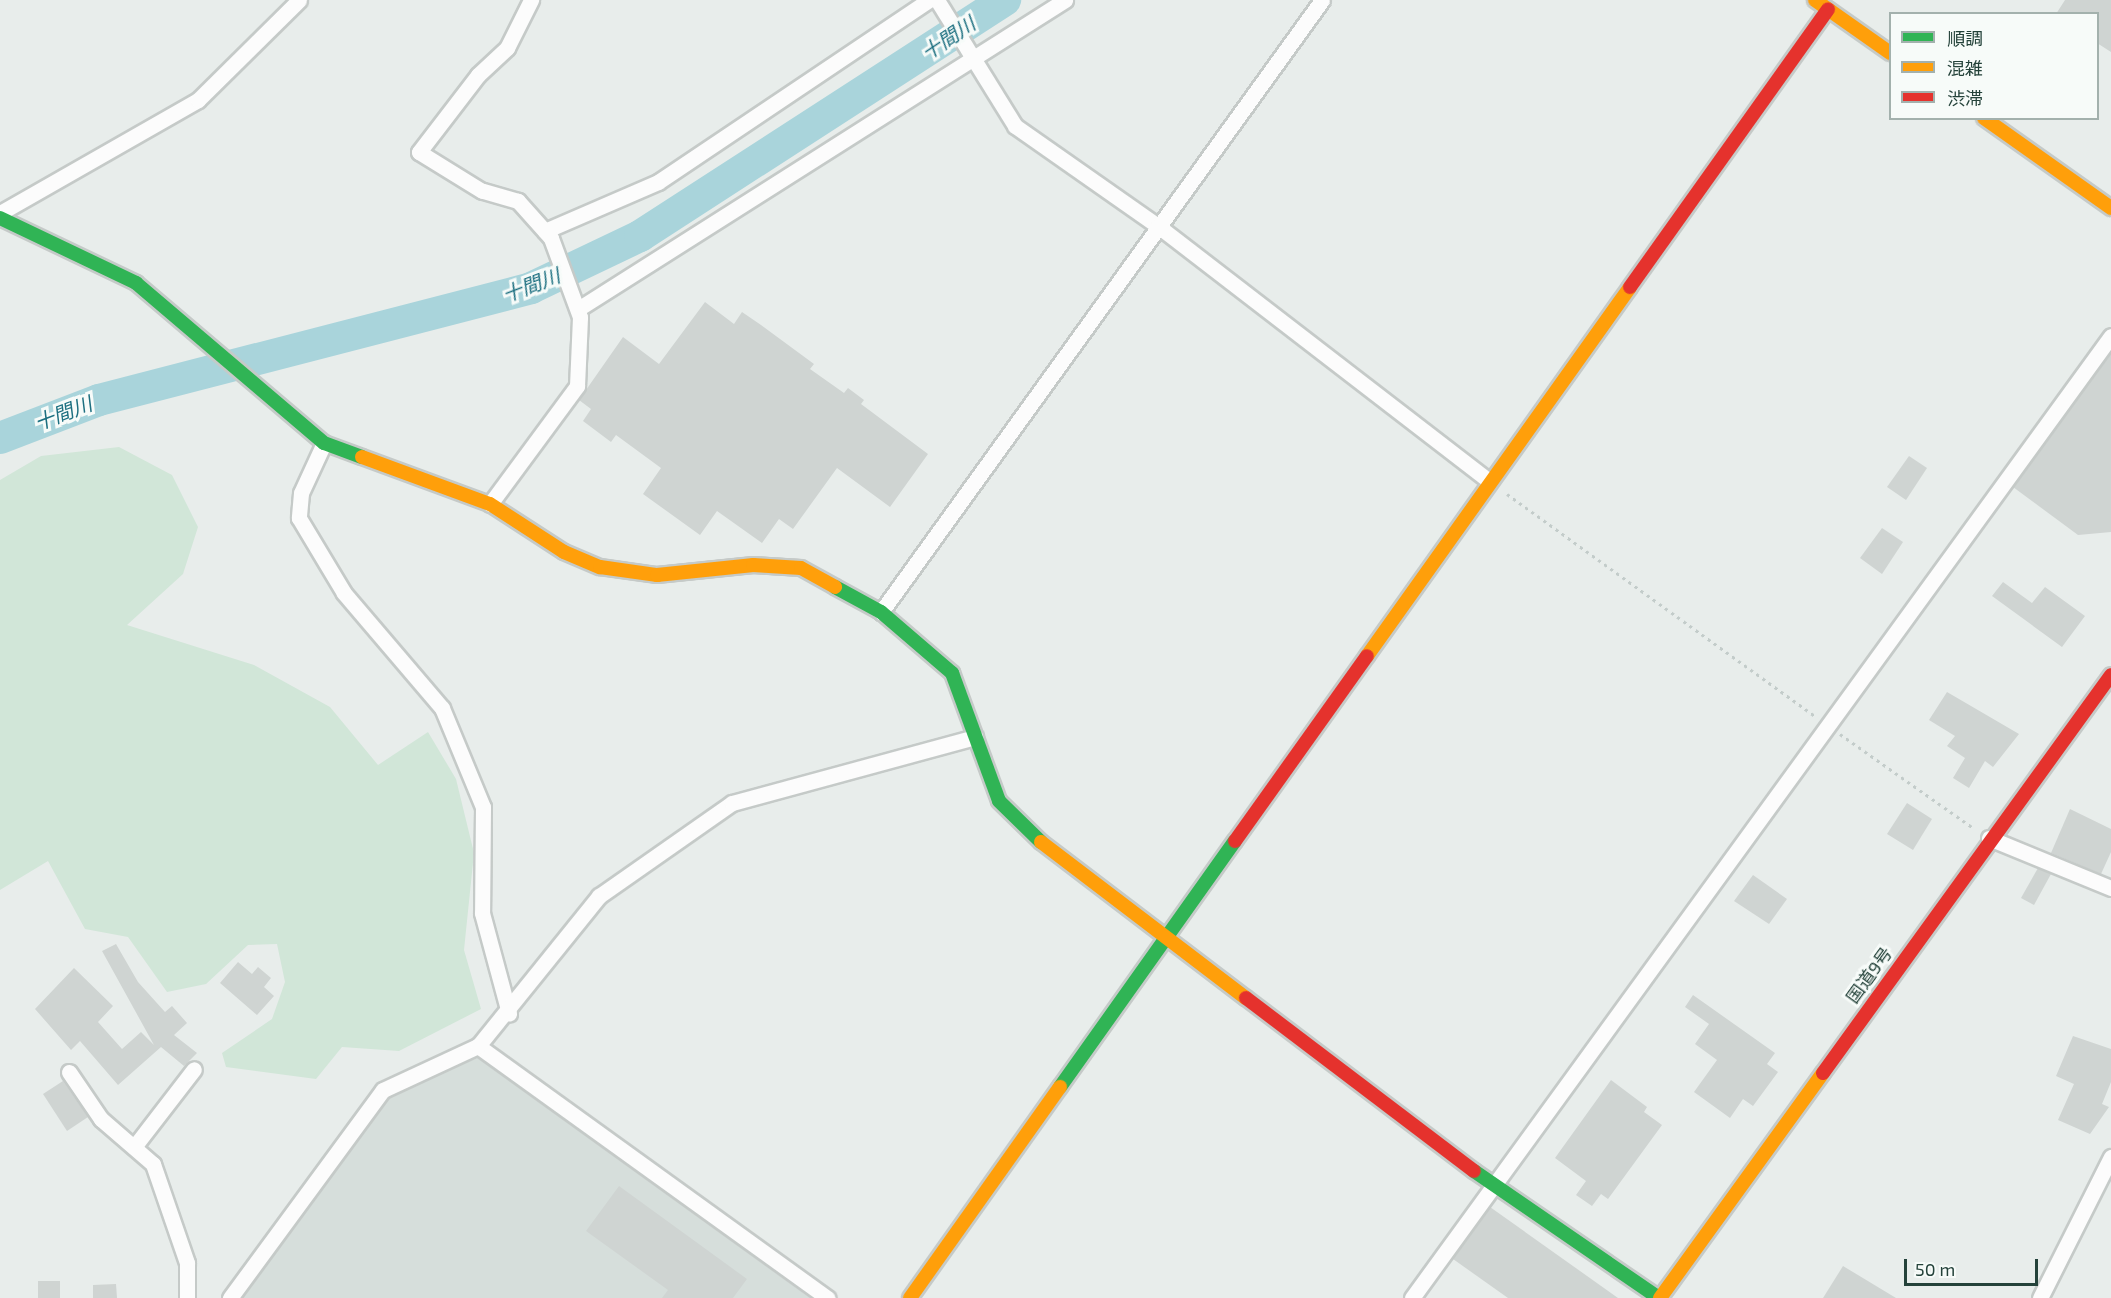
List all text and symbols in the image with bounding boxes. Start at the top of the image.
water label: 十間川 [916,11,980,65]
legend [1889,12,2099,120]
text: 順調 [1947,27,1983,49]
text: 混雑 [1947,57,1983,79]
text: 渋滞 [1947,87,1983,109]
water label: 十間川 [499,263,563,307]
water label: 十間川 [31,391,95,435]
street label: 国道9号 [1841,943,1897,1007]
scale bar [1907,1247,2040,1285]
text: 50 m [1915,1258,1955,1280]

